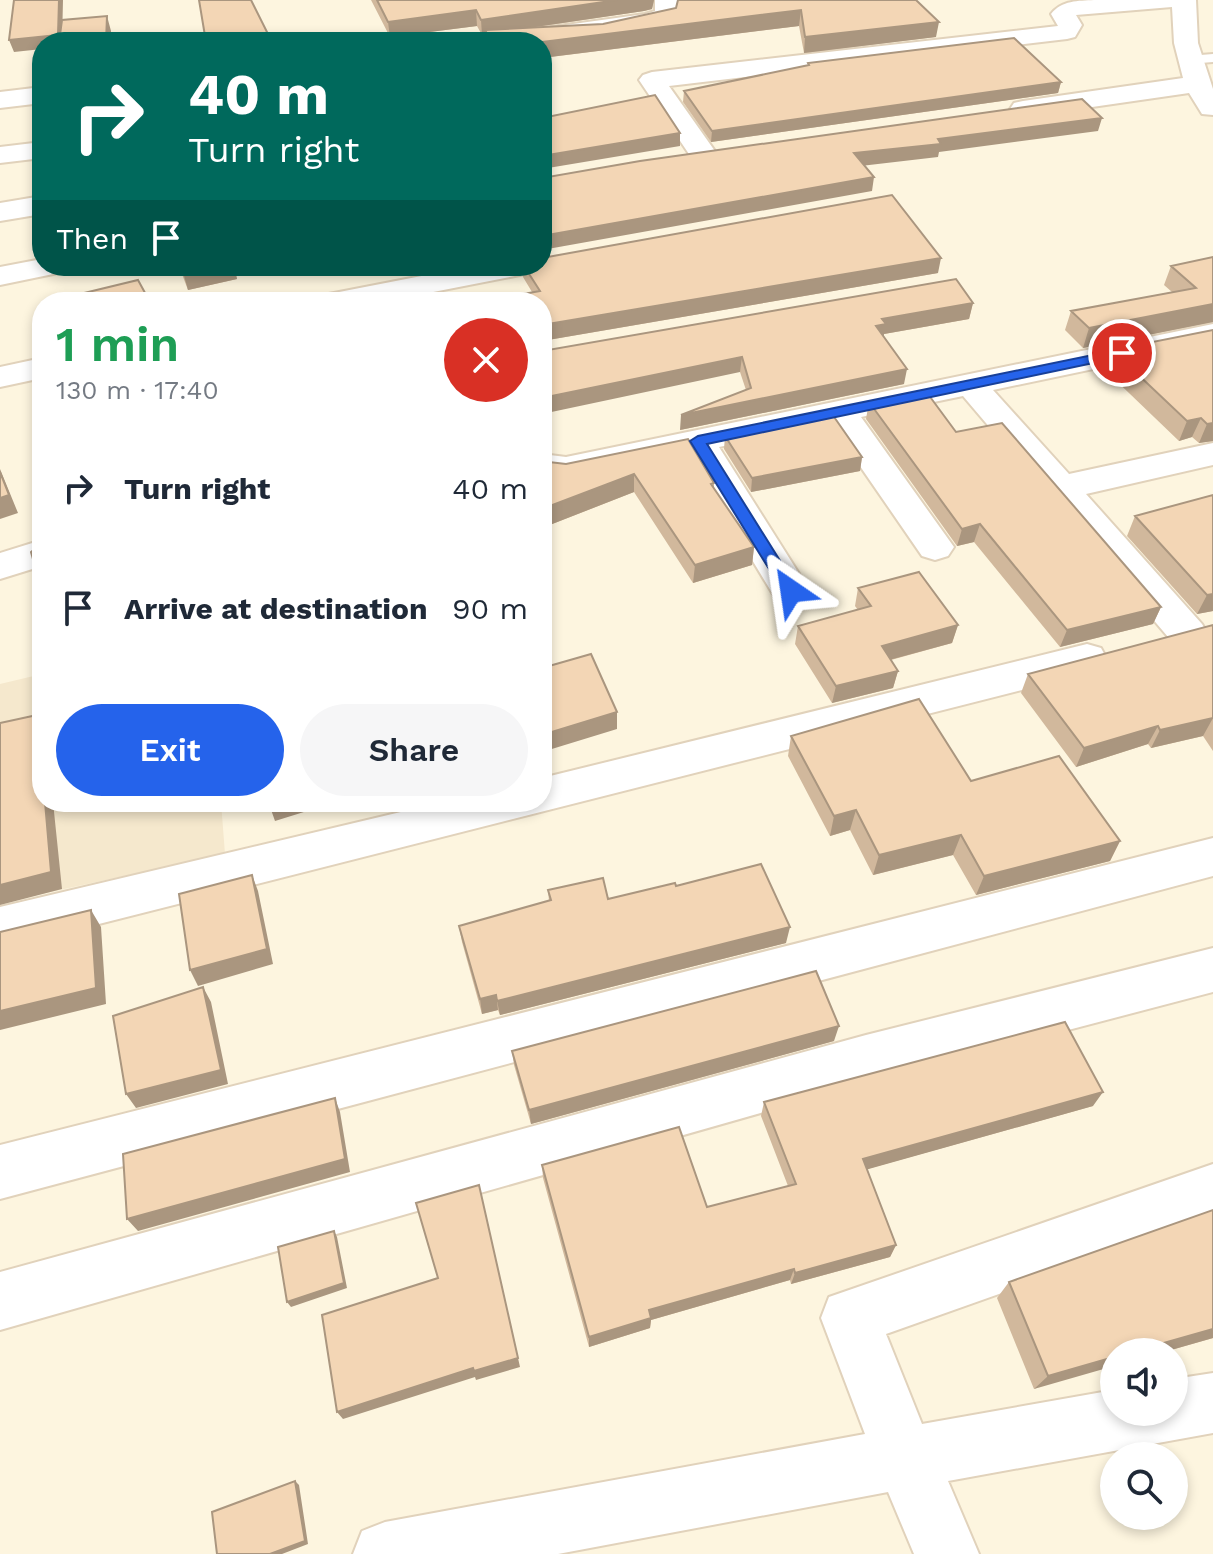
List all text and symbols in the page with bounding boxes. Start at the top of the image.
text: 40 m [188,62,329,128]
icon: right [56,64,160,168]
text: Turn right [188,129,359,171]
icon: arrive [144,216,188,260]
text: Then [56,221,128,256]
text: 1 min [56,316,179,373]
button: close [444,318,528,402]
pin [1088,319,1156,387]
icon: arrive [1100,331,1144,375]
text: 130 m · 17:40 [56,375,219,405]
icon: right [56,466,100,510]
text: Turn right [124,471,270,506]
text: 40 m [452,471,528,506]
position arrow [749,549,833,633]
icon: arrive [56,586,100,630]
text: Arrive at destination [124,591,428,626]
text: 90 m [452,591,528,626]
button: Exit [56,704,284,796]
button: Share [300,704,528,796]
map controls [1100,1338,1188,1530]
button: sound [1100,1338,1188,1426]
button: search [1100,1442,1188,1530]

